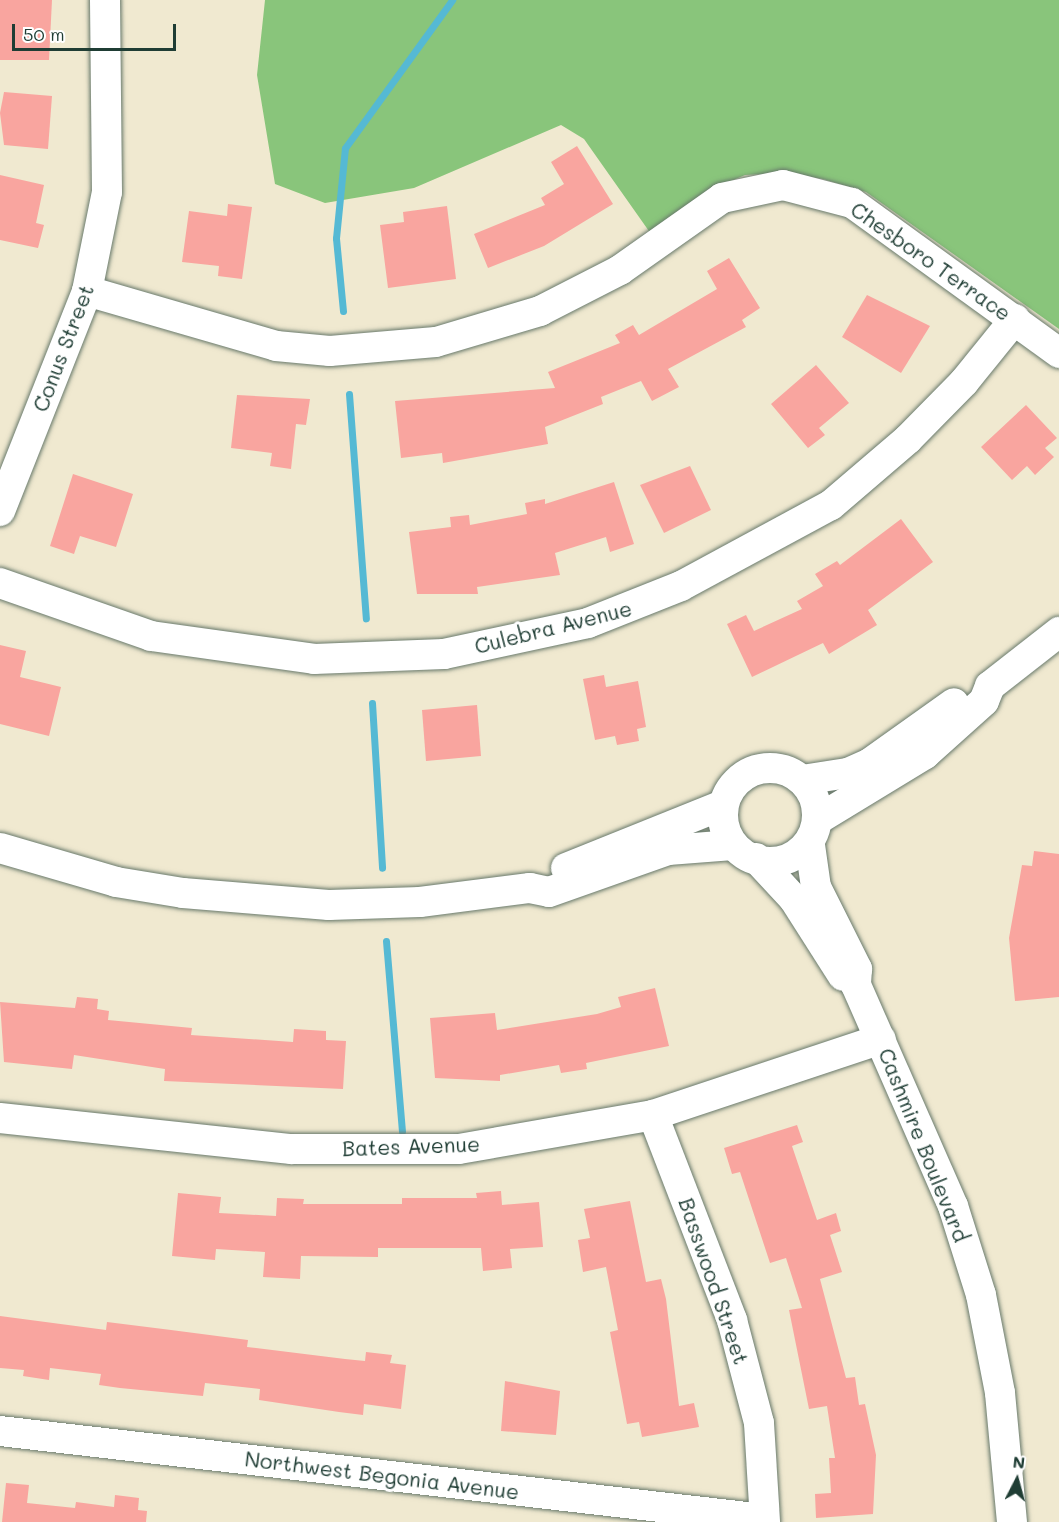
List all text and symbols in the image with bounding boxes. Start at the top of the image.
scale bar [15,12,178,50]
text: 50 m [23,22,65,46]
street label: Chesboro Terrace [846,196,1016,326]
street label: Conus Street [27,281,99,415]
street label: Culebra Avenue [472,595,634,659]
street label: Cashmire Boulevard [874,1044,974,1246]
street label: Bates Avenue [342,1131,480,1161]
street label: Basswood Street [674,1194,754,1368]
street label: Northwest Begonia Avenue [243,1446,521,1504]
north arrow [987,1450,1047,1510]
text: N [1012,1451,1026,1473]

